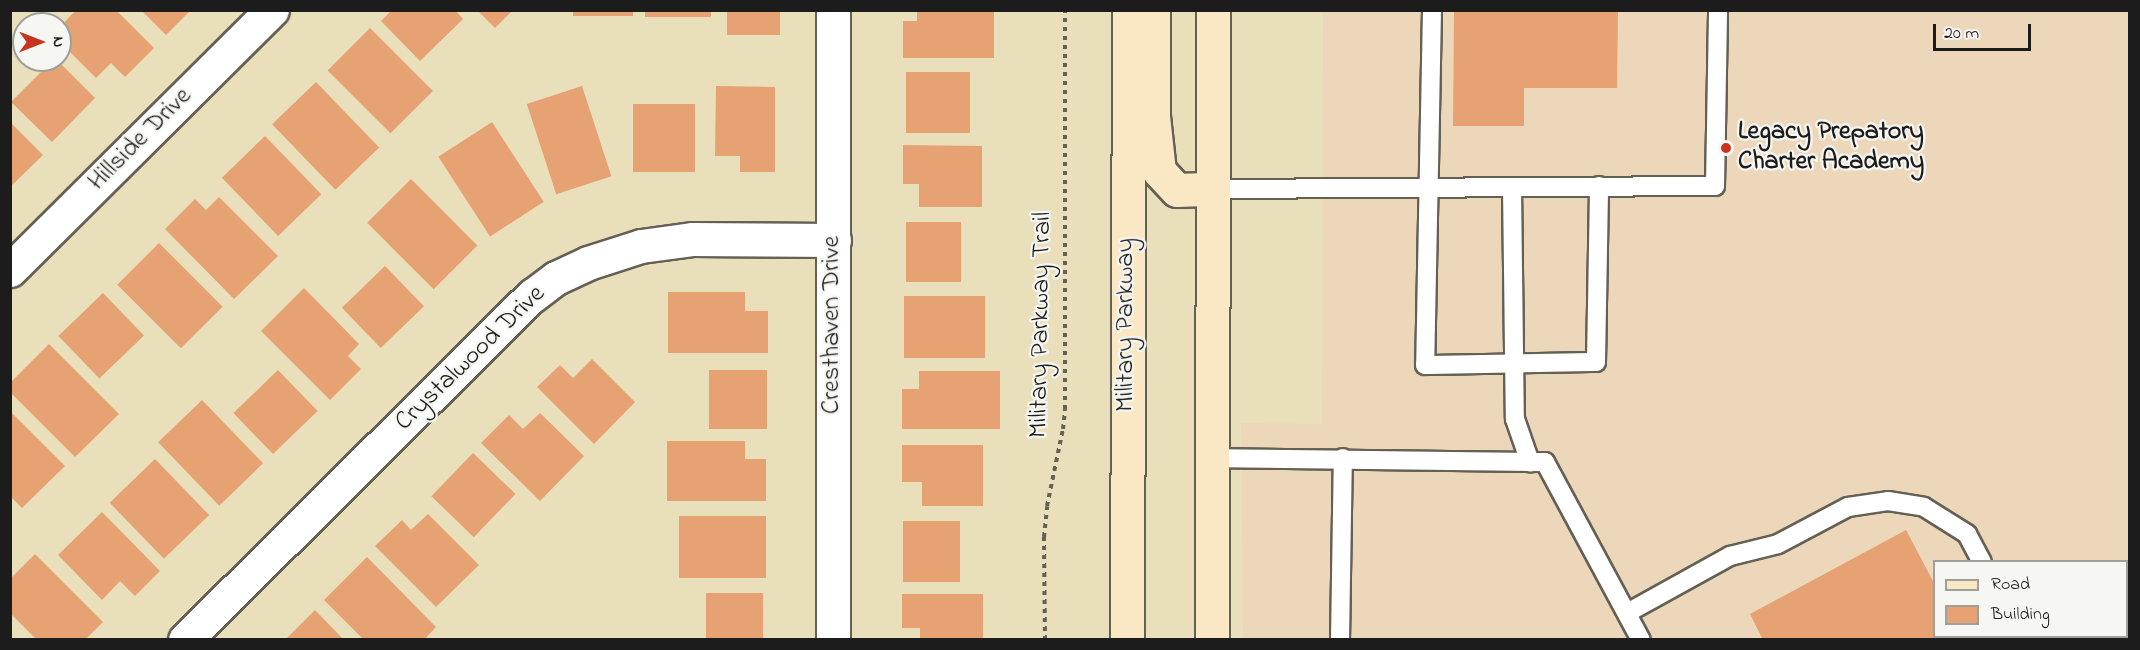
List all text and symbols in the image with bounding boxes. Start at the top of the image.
north arrow [12,12,72,72]
scale bar [1936,12,2034,50]
text: 20 m [1944,21,1979,47]
text: N [46,37,70,47]
street label: Hillside Drive [83,82,199,198]
place label: Legacy Prepatory Charter Academy [1738,117,1924,178]
marker: Legacy Prepatory Charter Academy [1719,141,1733,155]
street label: Military Parkway Trail [1024,212,1060,438]
street label: Cresthaven Drive [817,236,849,414]
street label: Military Parkway [1111,238,1143,412]
street label: Crystalwood Drive [390,280,552,438]
legend [1933,560,2128,638]
text: Road [1991,572,2030,598]
text: Building [1991,602,2050,628]

